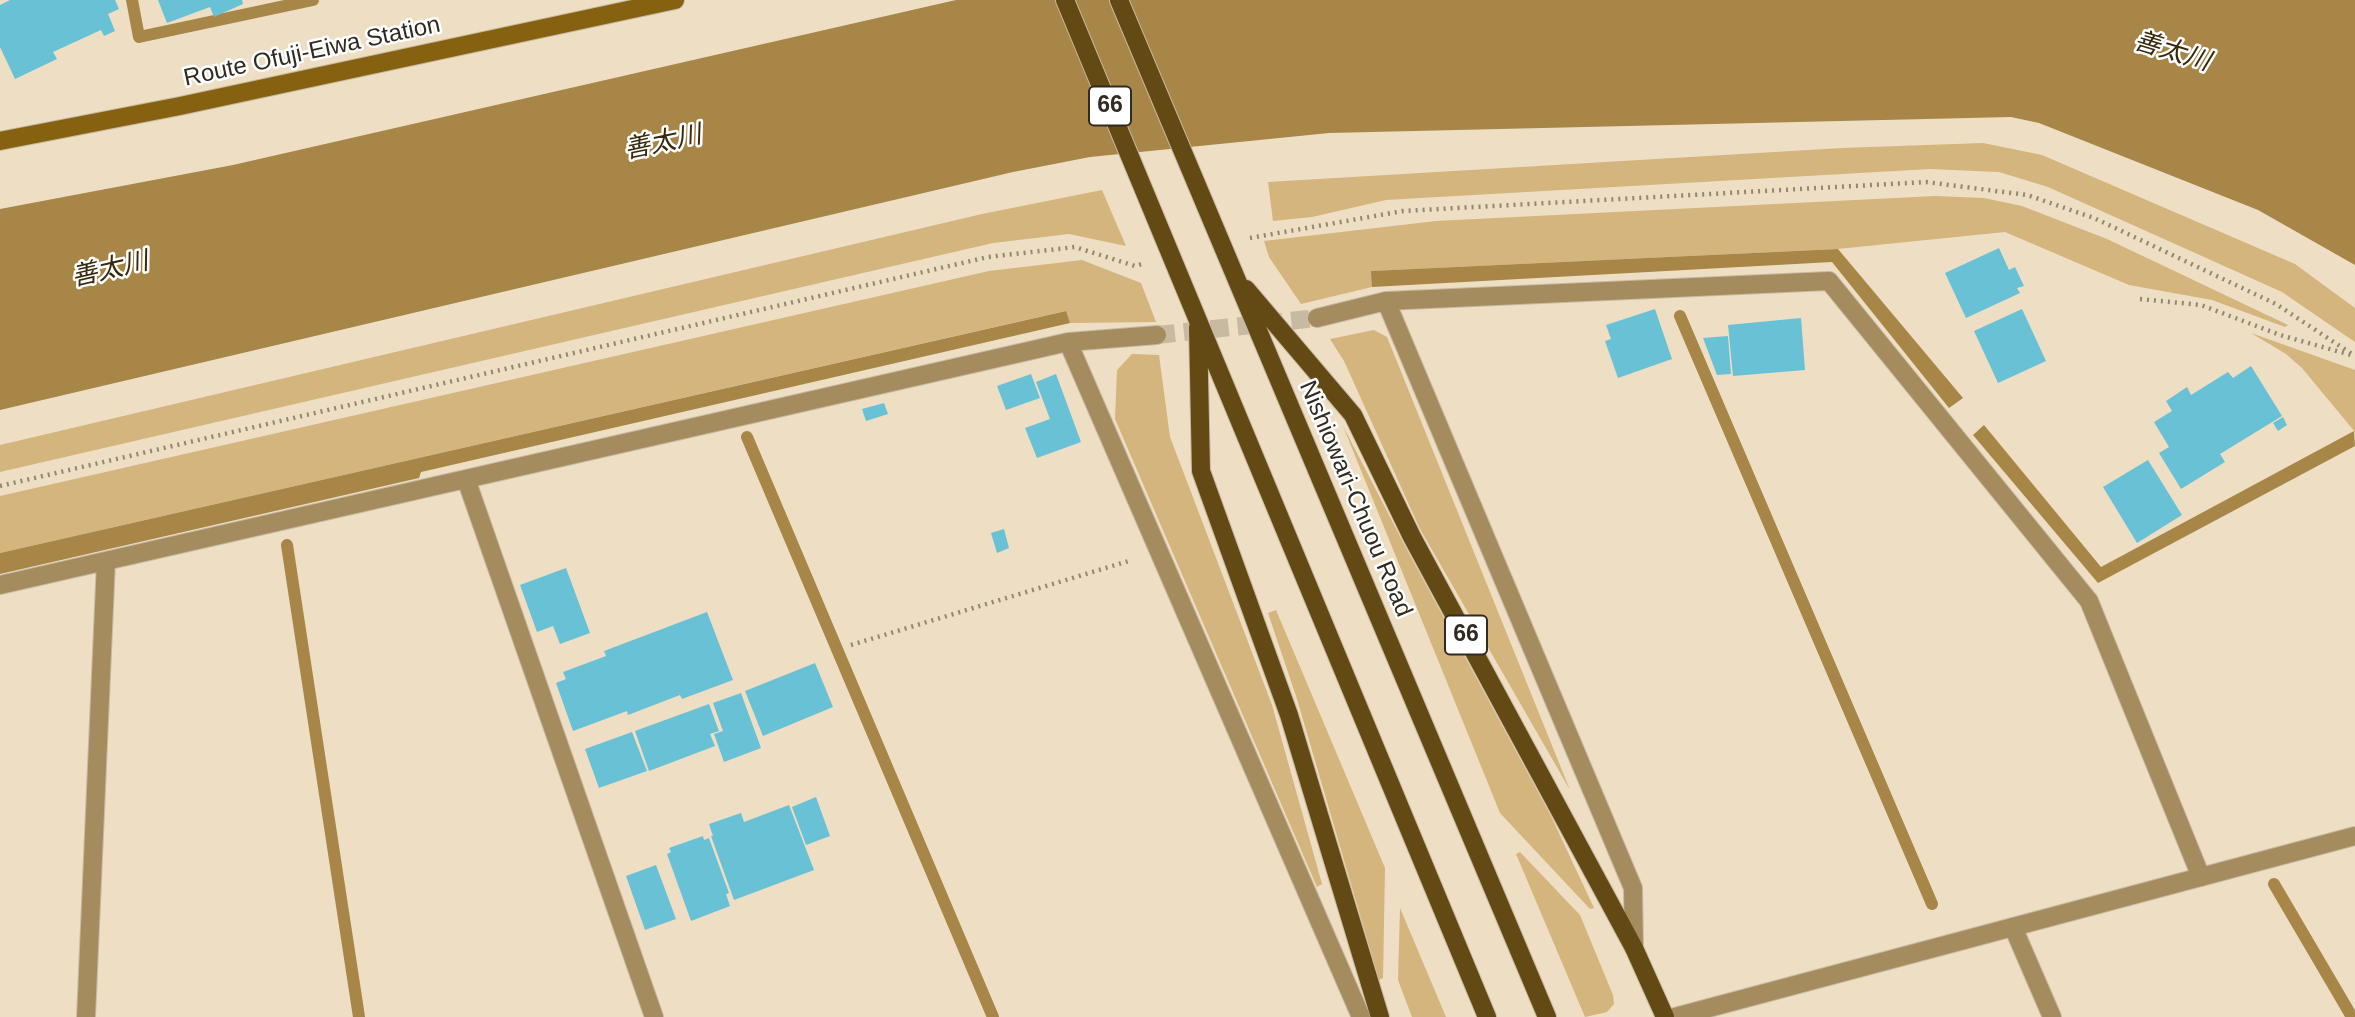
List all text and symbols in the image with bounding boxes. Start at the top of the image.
street label: Route Ofuji-Eiwa Station [181,11,443,93]
water label: 善太川 [2130,26,2214,78]
road number: 66 [1089,86,1131,125]
water label: 善太川 [622,120,704,166]
water label: 善太川 [68,246,152,294]
street label: Nishiowari-Chuou Road [1292,377,1418,621]
road number: 66 [1445,615,1487,654]

